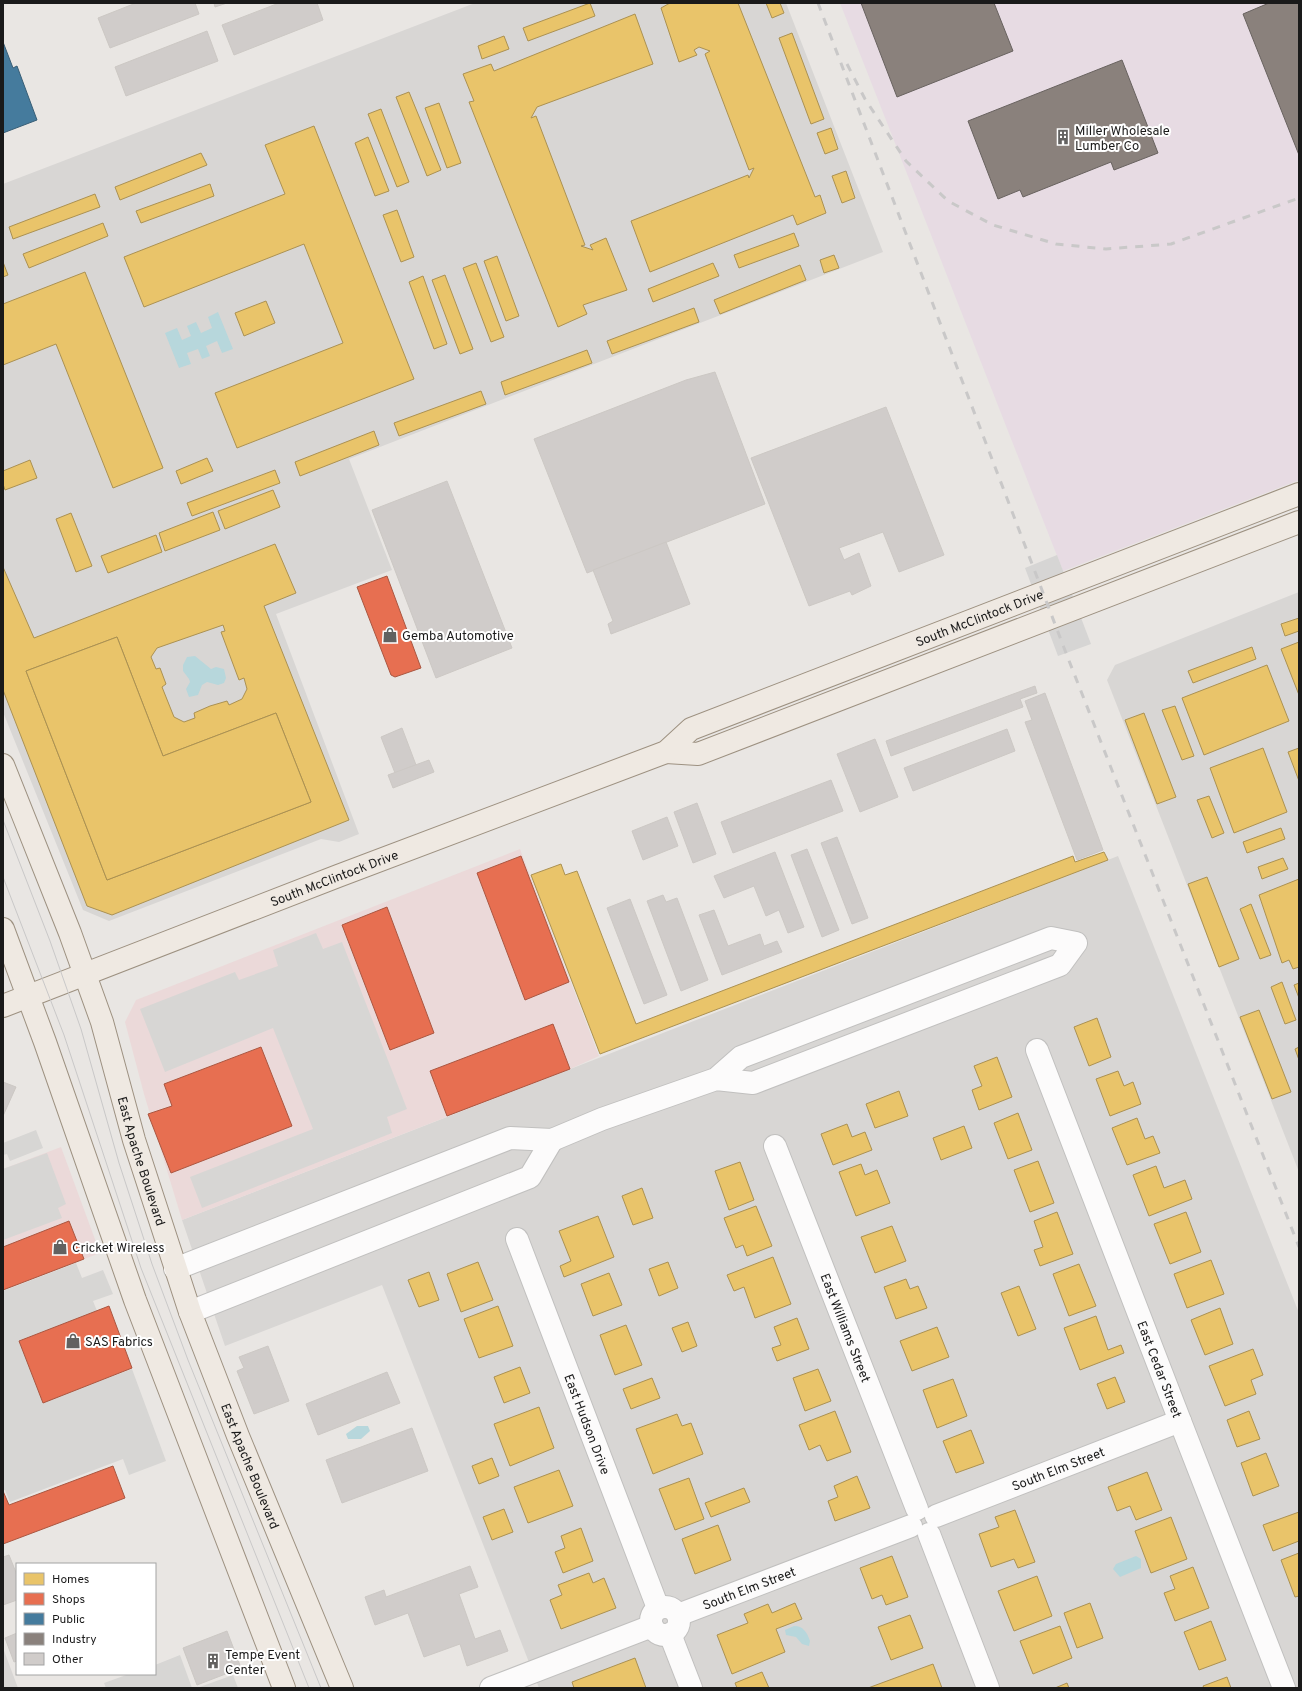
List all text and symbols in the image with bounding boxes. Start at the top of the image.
place label: Miller Wholesale Lumber Co [1075,124,1170,155]
building icon: Miller Wholesale Lumber Co [1054,128,1072,146]
street label: South McClintock Drive [914,588,1046,651]
shop icon: Gemba Automotive [381,626,399,644]
place label: Gemba Automotive [402,629,514,645]
street label: South McClintock Drive [268,848,401,911]
street label: East Apache Boulevard [113,1095,167,1228]
shop icon: Cricket Wireless [51,1238,69,1256]
place label: Cricket Wireless [72,1241,165,1257]
street label: East Williams Street [816,1272,873,1385]
street label: East Cedar Street [1132,1319,1184,1421]
shop icon: SAS Fabrics [64,1332,82,1350]
place label: SAS Fabrics [85,1335,153,1351]
street label: East Hudson Drive [559,1372,612,1477]
street label: East Apache Boulevard [216,1401,282,1532]
street label: South Elm Street [1010,1445,1108,1496]
legend [16,1563,156,1675]
street label: South Elm Street [701,1565,799,1615]
text: Homes [52,1572,89,1588]
text: Shops [52,1592,85,1608]
text: Public [52,1612,85,1628]
text: Industry [52,1632,97,1648]
place label: Tempe Event Center [225,1648,300,1679]
text: Other [52,1652,84,1668]
building icon: Tempe Event Center [204,1652,222,1670]

